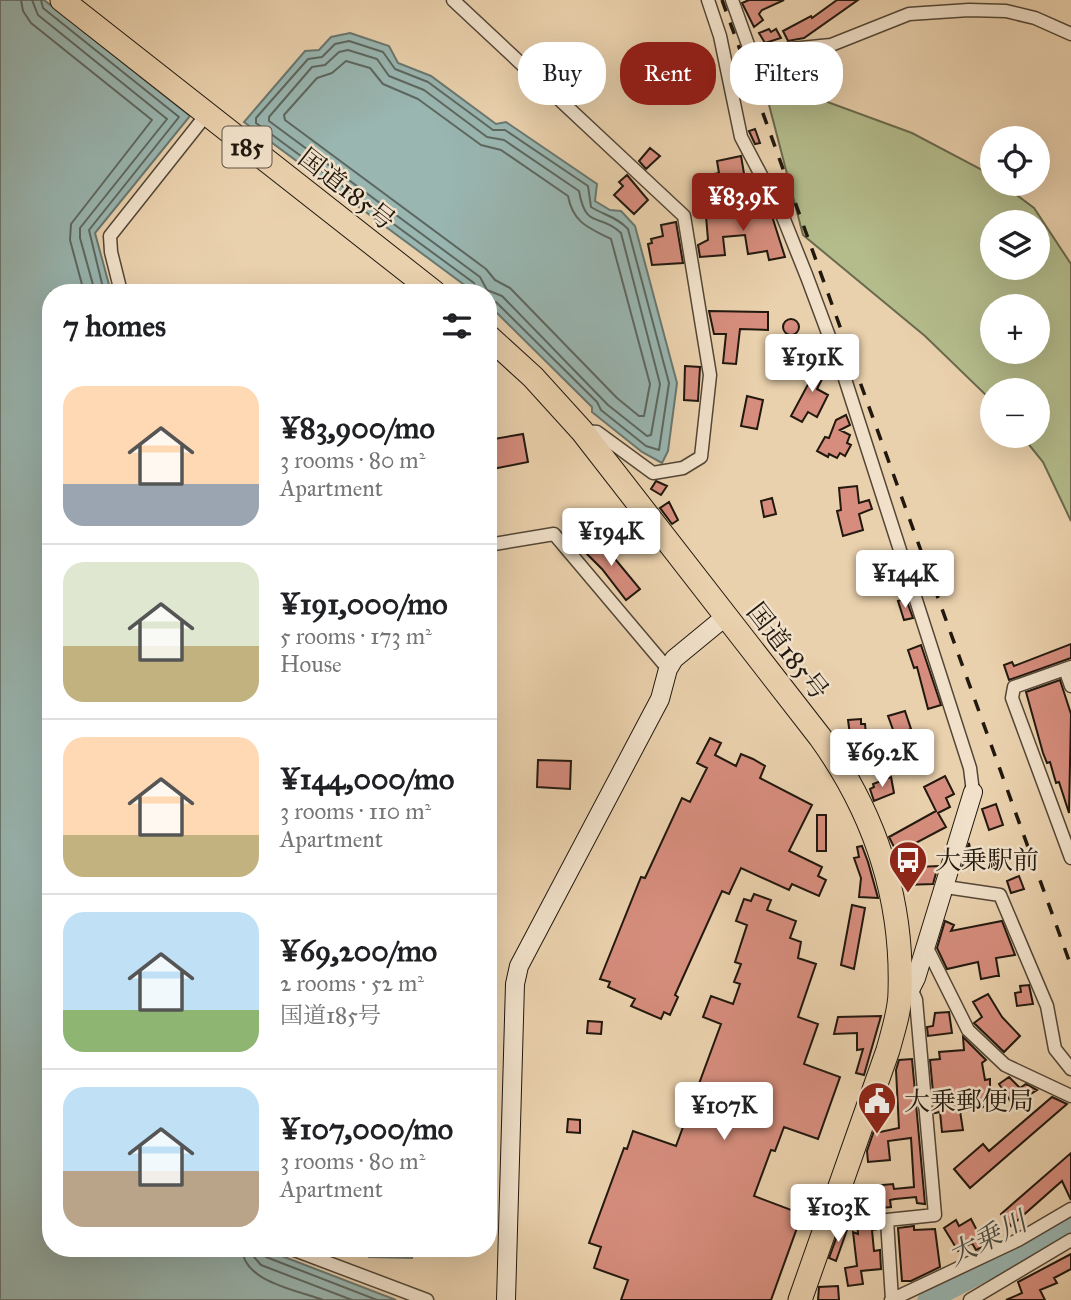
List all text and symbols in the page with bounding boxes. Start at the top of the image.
chip: Buy [518,42,606,105]
chip: Rent [620,42,716,105]
chip: Filters [730,42,843,105]
map controls [980,126,1050,448]
button: locate [980,126,1050,196]
road number: 185 [222,127,272,168]
street label: 国道185号 [292,141,402,237]
pin: ¥83.9K [686,174,800,233]
text: ¥83.9K [708,182,778,210]
button: layers [980,210,1050,280]
button: + [980,294,1050,364]
icon: filters [438,307,476,345]
text: 7 homes [63,308,166,344]
pin: ¥191K [763,334,861,394]
text: ¥191K [781,343,843,371]
button: − [980,378,1050,448]
text: ¥83,900/mo [280,410,435,446]
icon: home [119,414,203,498]
text: 3 rooms · 80 m² [280,446,425,474]
text: Apartment [280,474,383,502]
pin: ¥194K [562,508,660,568]
text: ¥194K [578,517,644,545]
pin: ¥144K [856,550,954,610]
text: ¥144K [872,559,938,587]
text: ¥191,000/mo [280,586,448,622]
icon: home [119,590,203,674]
street label: 国道185号 [740,596,836,706]
text: 5 rooms · 173 m² [280,622,432,650]
text: House [280,650,342,678]
pin: ¥69.2K [825,730,939,789]
text: ¥69.2K [846,738,918,766]
text: ¥144,000/mo [280,761,454,797]
icon: home [119,765,203,849]
text: 3 rooms · 110 m² [280,797,431,825]
text: Apartment [280,825,383,853]
bus stop icon: 大乗駅前 [887,839,929,894]
place label: 大乗駅前 [935,844,1039,876]
text: ¥69,200/mo [280,933,437,969]
icon: home [119,940,203,1024]
text: 2 rooms · 52 m² [280,969,424,997]
text: 国道185号 [280,1001,381,1029]
public building icon: 大乗郵便局 [856,1080,898,1135]
pin: ¥107K [675,1082,773,1142]
place label: 大乗郵便局 [904,1085,1034,1117]
text: ¥107K [691,1091,757,1119]
text: ¥107,000/mo [280,1111,453,1147]
icon: home [119,1115,203,1199]
text: 3 rooms · 80 m² [280,1147,425,1175]
text: Apartment [280,1175,383,1203]
pin: ¥103K [789,1184,887,1244]
text: ¥103K [807,1193,870,1221]
water label: 大乗川 [942,1202,1035,1273]

